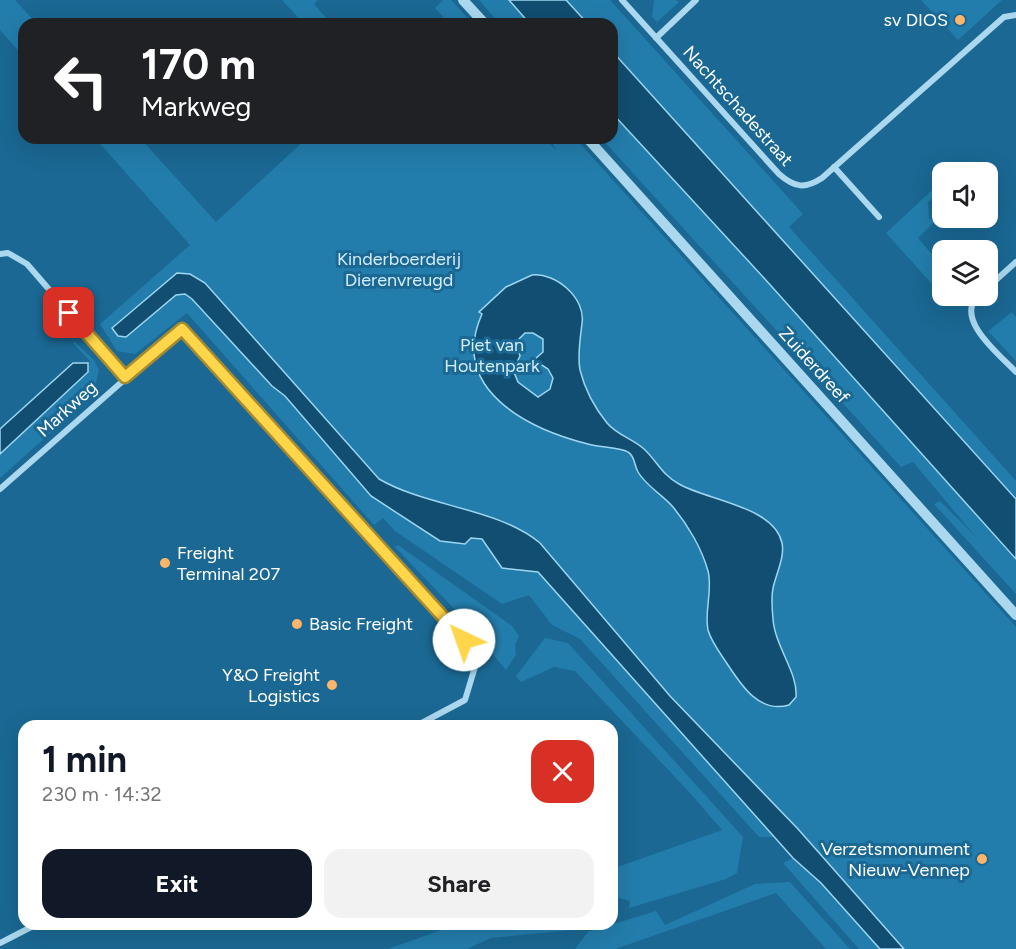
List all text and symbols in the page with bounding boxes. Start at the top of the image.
place label: sv DIOS [884,9,948,31]
marker: sv DIOS [953,13,967,27]
text: 170 m [141,39,256,90]
street label: Nachtschadestraat [678,41,798,171]
icon: left [42,42,120,120]
text: Markweg [141,90,251,123]
map controls [932,162,998,306]
button: sound [932,162,998,228]
button: layers [932,240,998,306]
park label: Kinderboerderij Dierenvreugd [337,248,461,291]
pin [43,287,94,338]
icon: arrive [52,296,85,329]
street label: Zuiderdreef [774,322,854,408]
park label: Piet van Houtenpark [444,334,540,377]
street label: Markweg [32,376,102,442]
place label: Freight Terminal 207 [177,542,280,585]
marker: Freight Terminal 207 [158,556,172,570]
position arrow [432,608,496,672]
place label: Basic Freight [309,613,413,635]
marker: Basic Freight [290,617,304,631]
place label: Y&O Freight Logistics [222,664,320,707]
marker: Y&O Freight Logistics [325,678,339,692]
text: 1 min [42,738,127,781]
button: close [531,740,594,803]
text: 230 m · 14:32 [42,782,162,806]
place label: Verzetsmonument Nieuw-Vennep [821,838,970,881]
button: Exit [42,849,312,918]
button: Share [324,849,594,918]
marker: Verzetsmonument Nieuw-Vennep [975,852,989,866]

